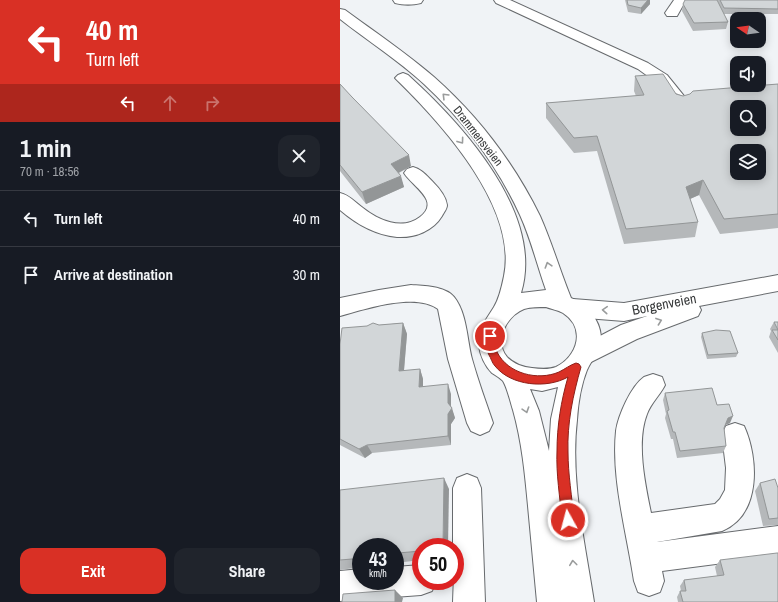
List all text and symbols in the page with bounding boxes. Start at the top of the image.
text: 40 m [86,11,138,49]
north arrow [730,12,766,48]
map controls [730,12,766,180]
icon: left [20,16,72,68]
text: Turn left [86,47,139,72]
button: sound [730,56,766,92]
icon: left [117,92,139,114]
icon: ahead [159,92,181,114]
icon: right [201,92,223,114]
one-way arrow [442,93,450,101]
button: search [730,100,766,136]
street label: Drammensveien [449,103,507,169]
text: 1 min [20,132,71,164]
button: close [278,135,320,177]
one-way arrow [456,136,463,143]
button: layers [730,144,766,180]
text: 70 m · 18:56 [20,163,79,180]
icon: left [20,208,42,230]
text: Turn left [54,208,102,229]
text: 40 m [293,208,320,229]
one-way arrow [544,261,553,268]
icon: arrive [20,264,42,286]
text: Arrive at destination [54,264,173,285]
text: 30 m [293,264,320,285]
street label: Borgenveien [630,289,698,319]
one-way arrow [602,306,608,315]
one-way arrow [655,318,662,326]
pin [473,319,507,353]
icon: arrive [479,325,501,347]
one-way arrow [521,406,529,413]
position arrow [547,499,589,541]
speed limit sign: 50 [412,538,464,590]
text: 43 [369,545,387,572]
button: Exit [20,548,166,594]
button: Share [174,548,320,594]
one-way arrow [569,560,578,566]
text: km/h [369,567,387,580]

